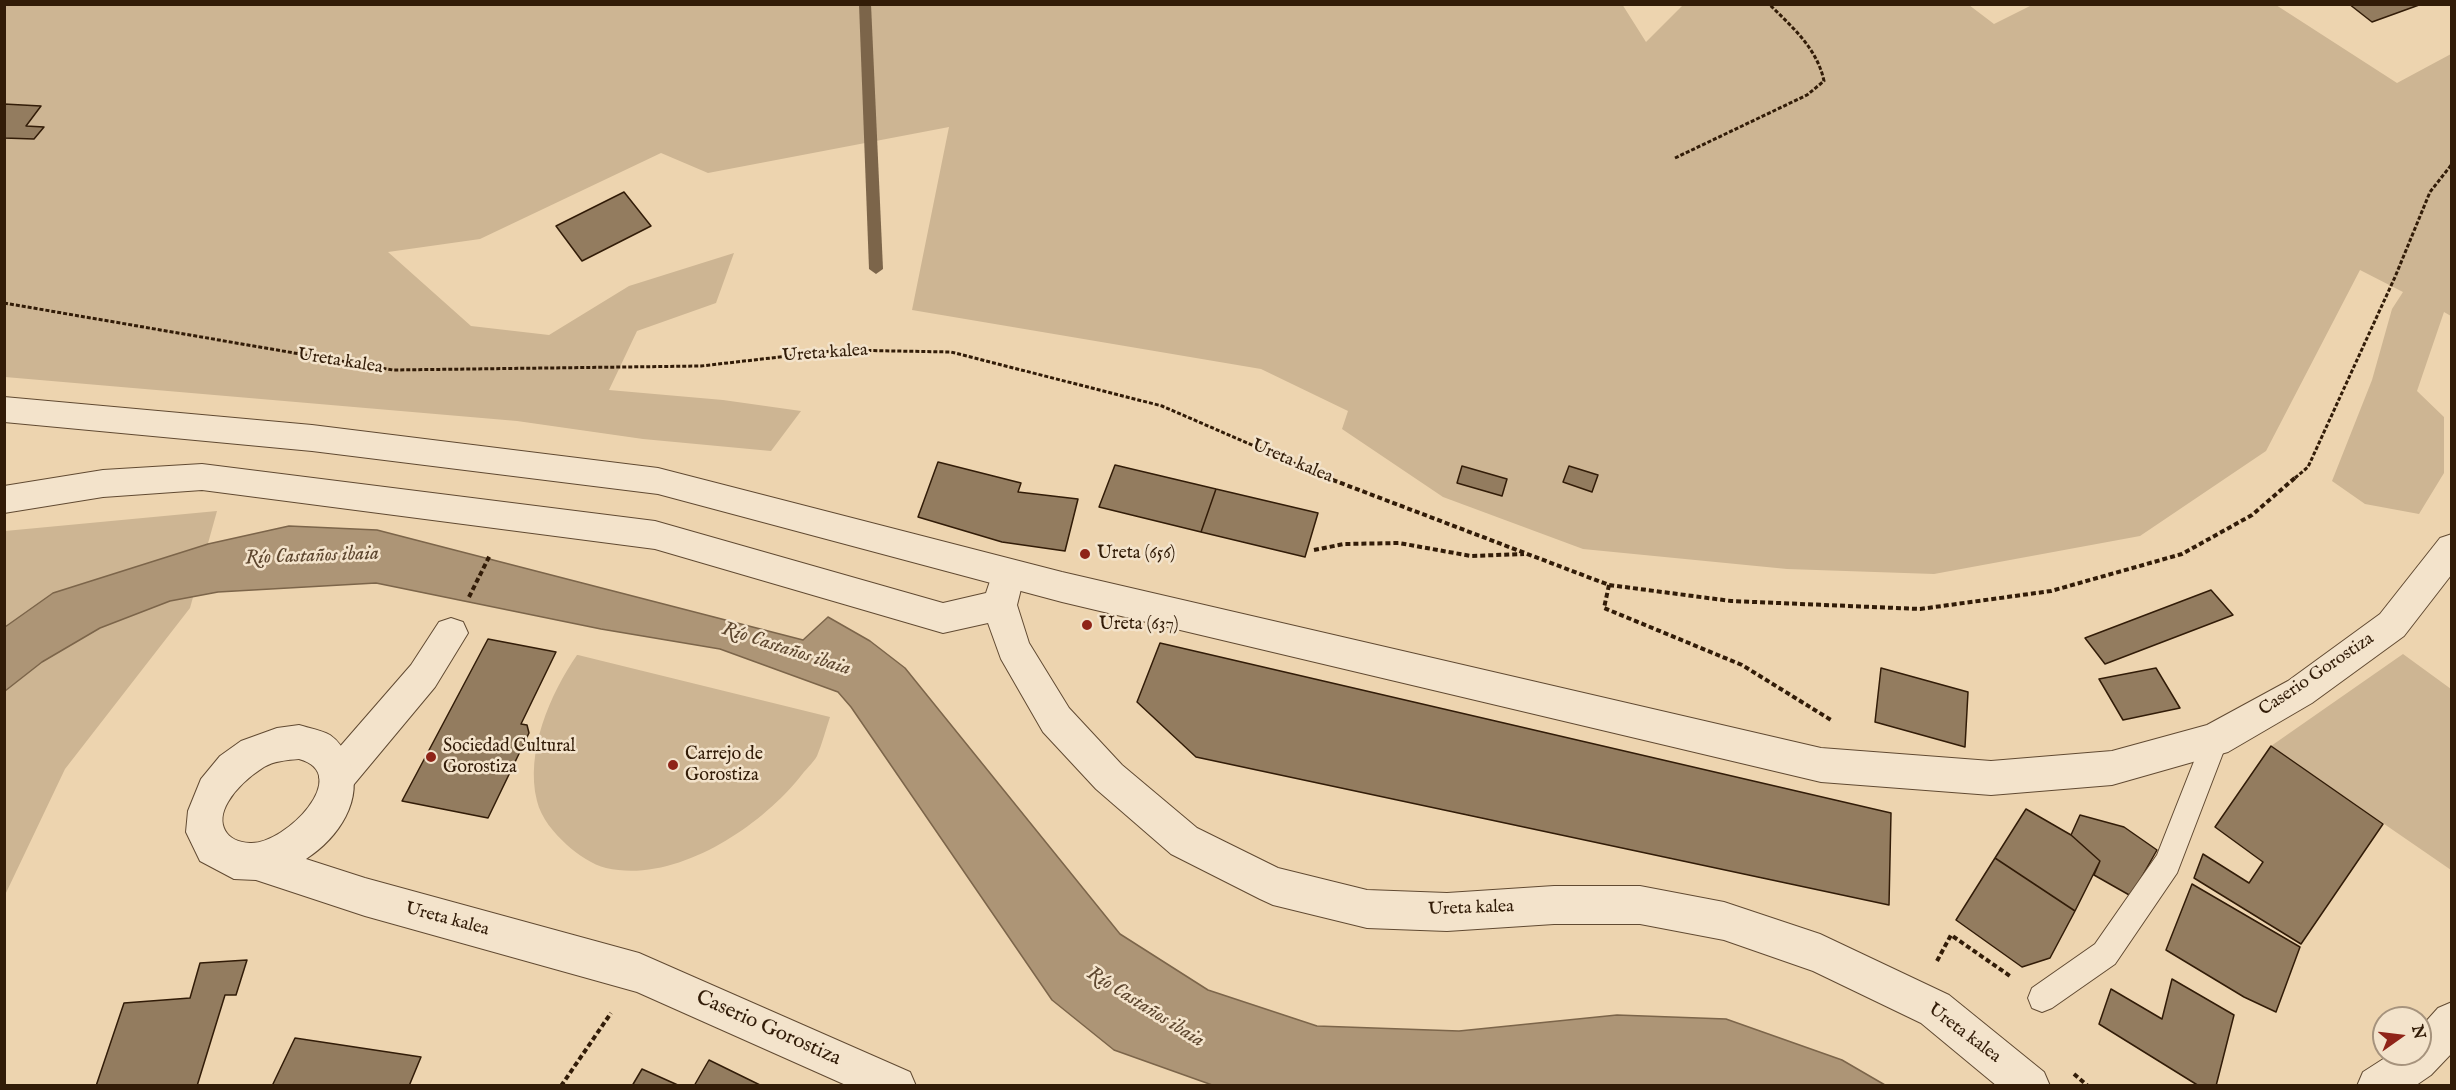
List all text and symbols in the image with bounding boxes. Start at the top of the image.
street label: Ureta kalea [781,340,869,368]
street label: Ureta kalea [296,345,384,379]
street label: Ureta kalea [1248,435,1336,489]
water label: Río Castaños ibaia [245,543,379,571]
place label: Ureta (656) [1097,543,1175,565]
marker: Ureta (656) [1078,547,1092,561]
place label: Ureta (637) [1099,614,1178,636]
water label: Río Castaños ibaia [719,618,853,682]
marker: Ureta (637) [1080,618,1094,632]
street label: Caserio Gorostiza [2255,629,2379,721]
place label: Sociedad Cultural Gorostiza [443,736,576,778]
place label: Carrejo de Gorostiza [685,744,763,786]
marker: Sociedad Cultural Gorostiza [424,750,438,764]
marker: Carrejo de Gorostiza [666,758,680,772]
street label: Ureta kalea [1428,897,1514,921]
street label: Ureta kalea [403,898,491,942]
water label: Río Castaños ibaia [1082,962,1208,1054]
street label: Caserio Gorostiza [692,986,844,1072]
street label: Ureta kalea [1923,1000,2005,1068]
north arrow [2372,1006,2432,1066]
text: N [2406,1023,2429,1041]

